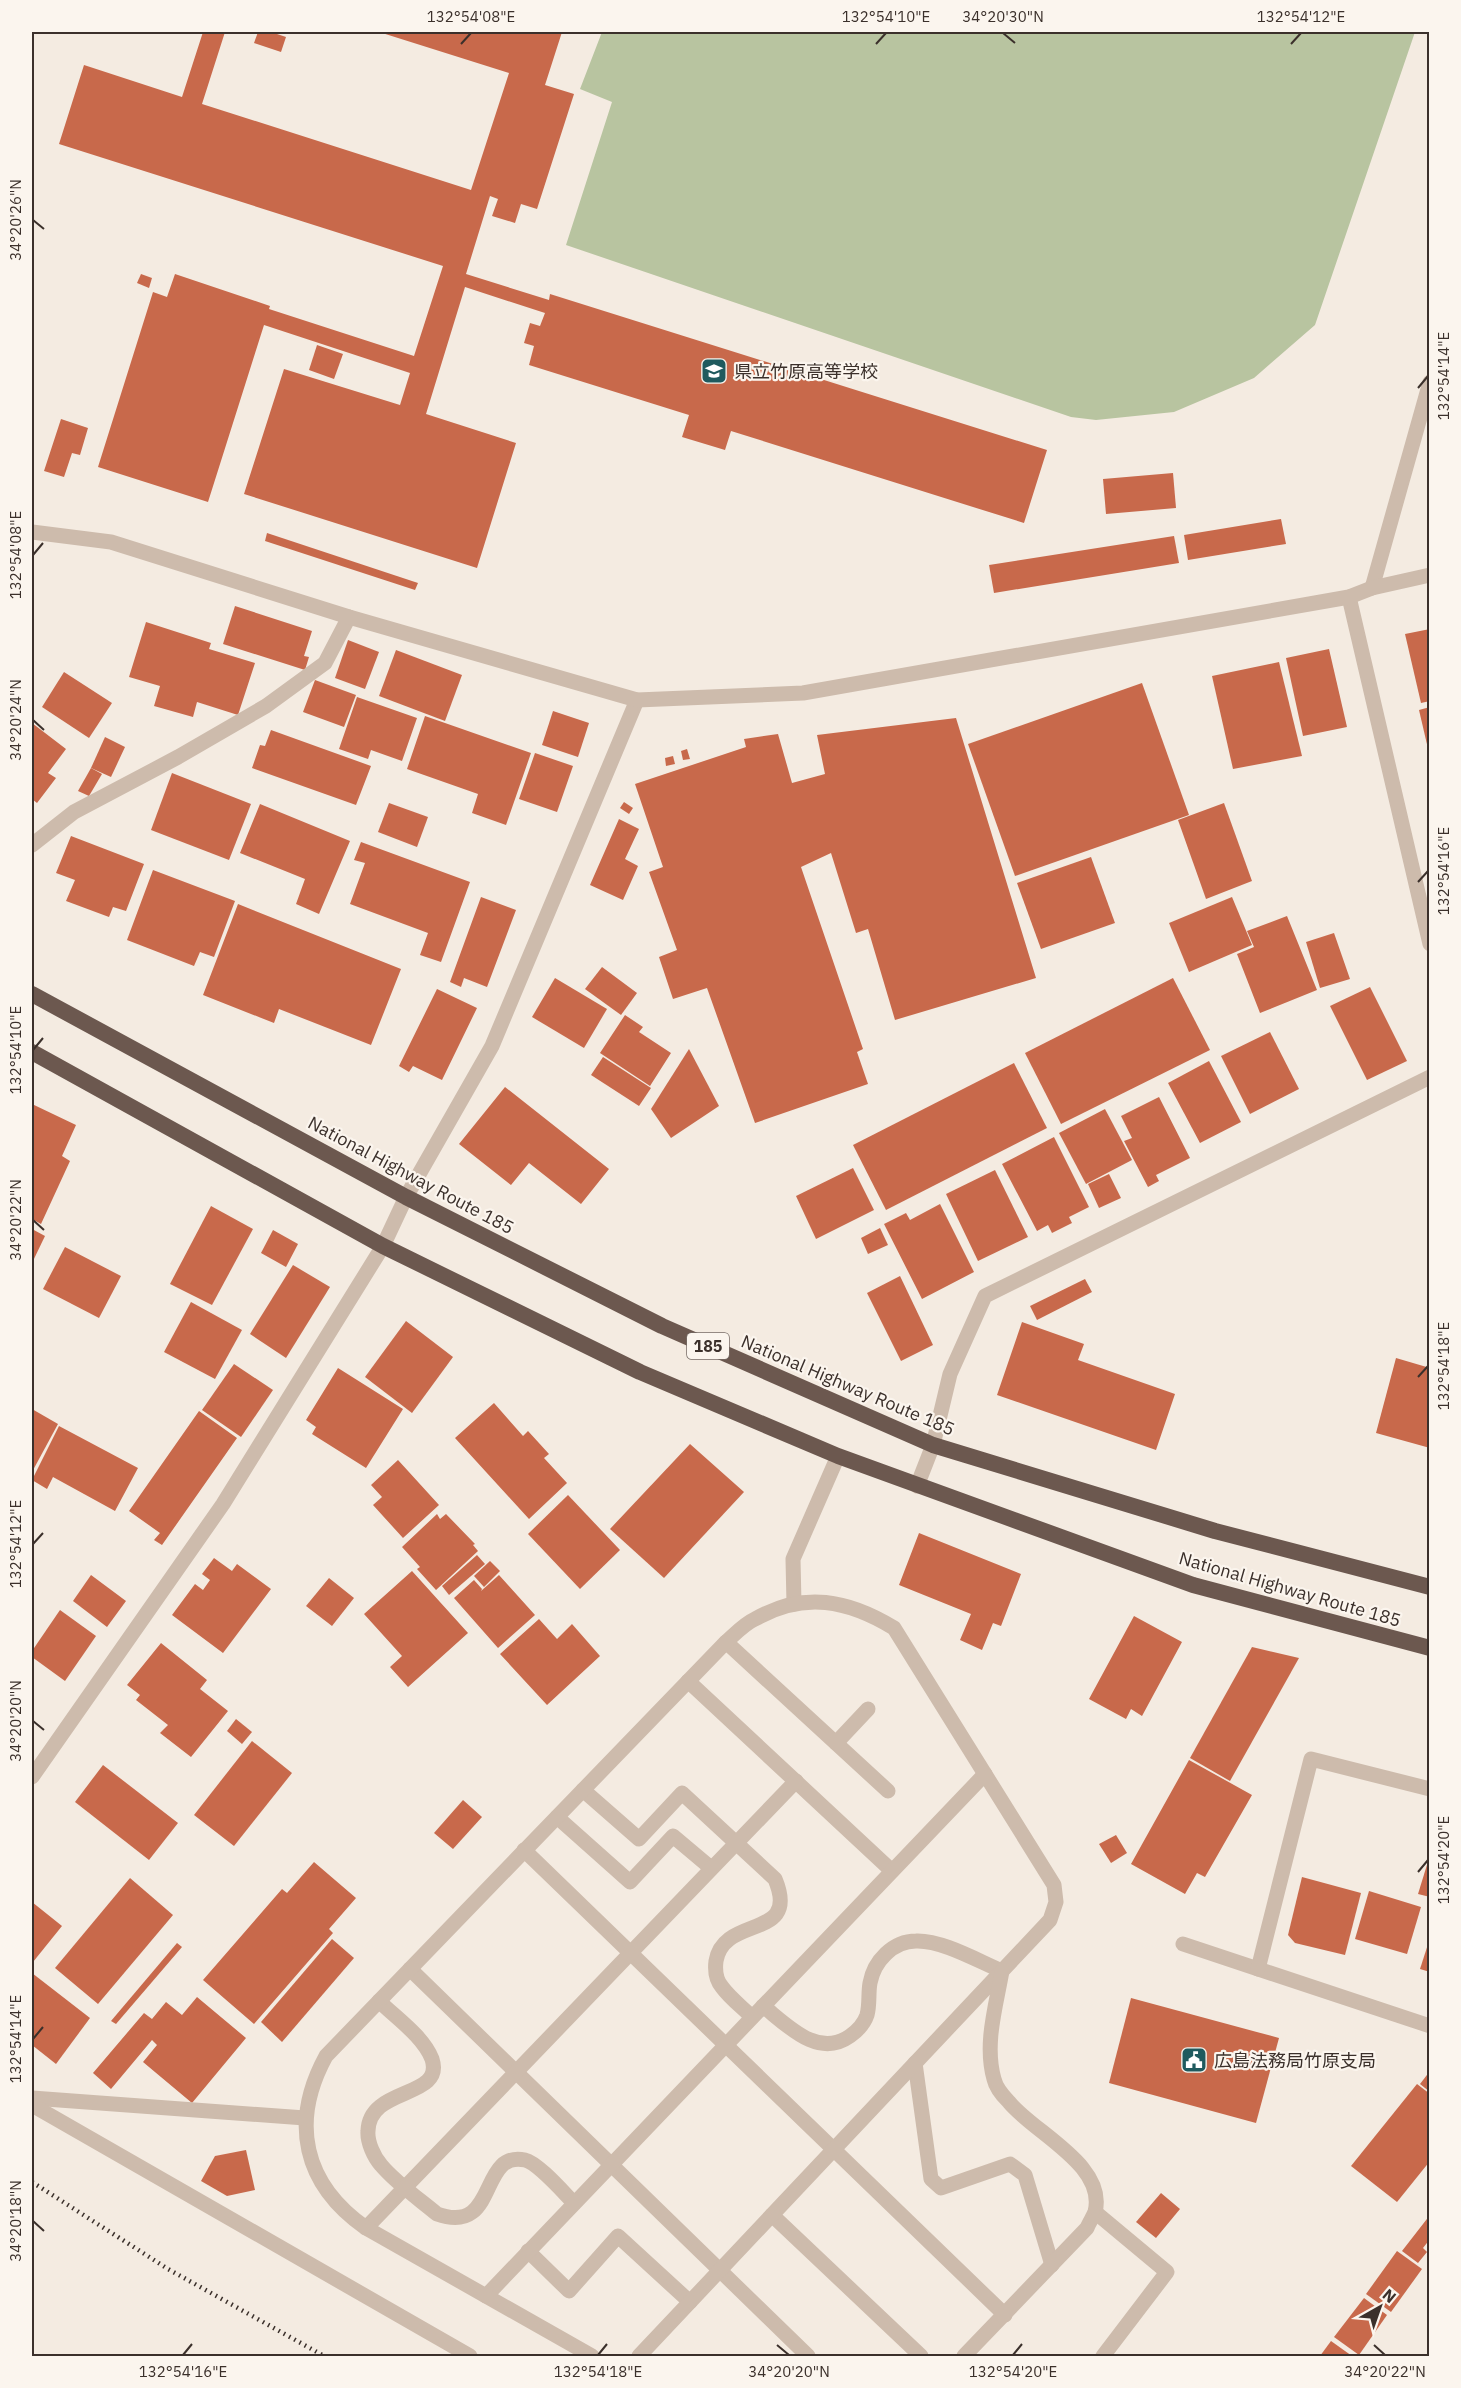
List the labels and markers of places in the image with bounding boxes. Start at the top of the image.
school or university icon: 県立竹原高等学校 [699,356,729,386]
place label: 県立竹原高等学校 [734,360,878,383]
public building icon: 広島法務局竹原支局 [1179,2045,1209,2075]
place label: 広島法務局竹原支局 [1214,2049,1376,2072]

